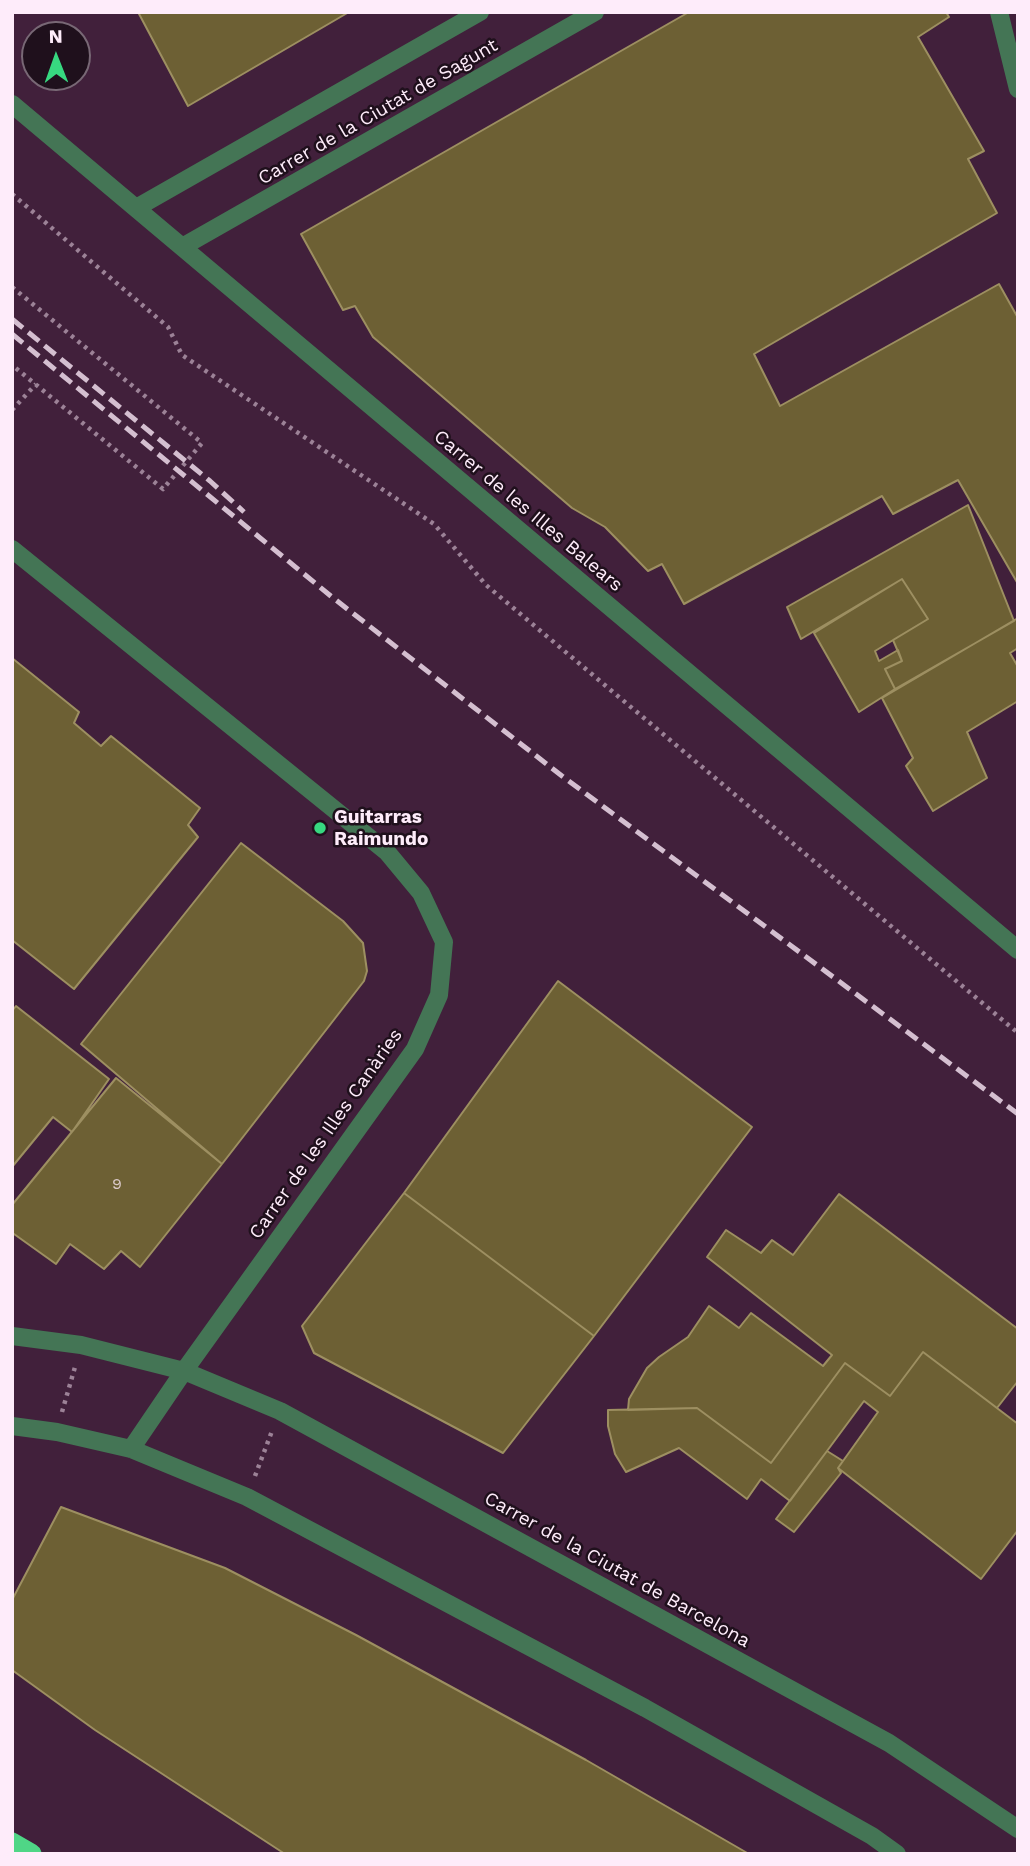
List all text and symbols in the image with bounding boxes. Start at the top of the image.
north arrow [21,21,91,91]
text: N [48,25,63,48]
street label: Carrer de la Ciutat de Sagunt [254,34,502,190]
street label: Carrer de les Illes Balears [429,425,627,597]
place label: Guitarras Raimundo [334,806,428,850]
marker: Guitarras Raimundo [312,820,328,836]
street label: Carrer de les Illes Canàries [245,1024,407,1244]
house number: 9 [112,1174,122,1194]
street label: Carrer de la Ciutat de Barcelona [480,1487,754,1653]

